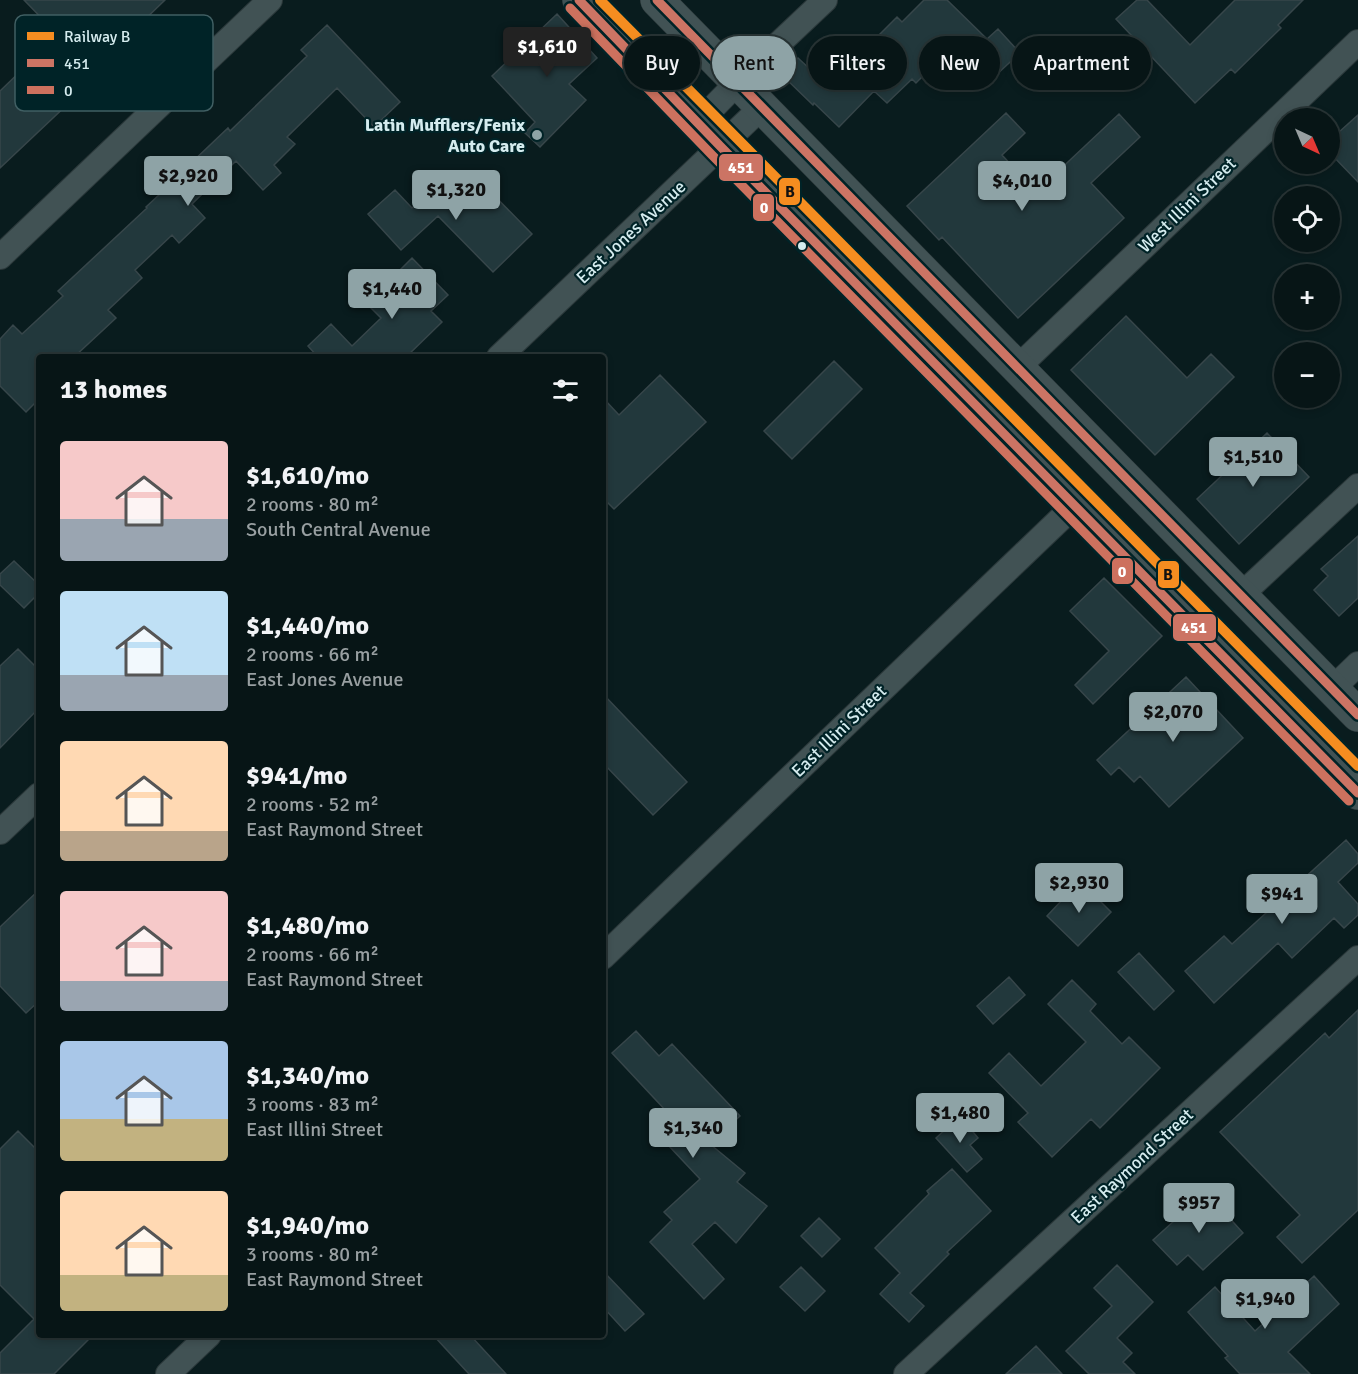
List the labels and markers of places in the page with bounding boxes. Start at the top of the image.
pin: $1,610 [498,27,596,78]
place label: Latin Mufflers/Fenix Auto Care [365,114,525,157]
marker: Latin Mufflers/Fenix Auto Care [530,128,544,142]
pin: $2,920 [139,156,237,207]
pin: $4,010 [973,161,1071,212]
pin: $1,320 [407,170,505,221]
unlabelled marker [796,240,808,252]
pin: $1,440 [343,269,441,320]
pin: $1,510 [1204,437,1302,488]
pin: $2,070 [1124,692,1222,743]
pin: $2,930 [1030,863,1128,914]
pin: $941 [1246,874,1318,925]
pin: $1,480 [911,1093,1009,1144]
pin: $1,340 [644,1108,742,1159]
pin: $957 [1163,1183,1235,1234]
pin: $1,940 [1216,1279,1314,1330]

